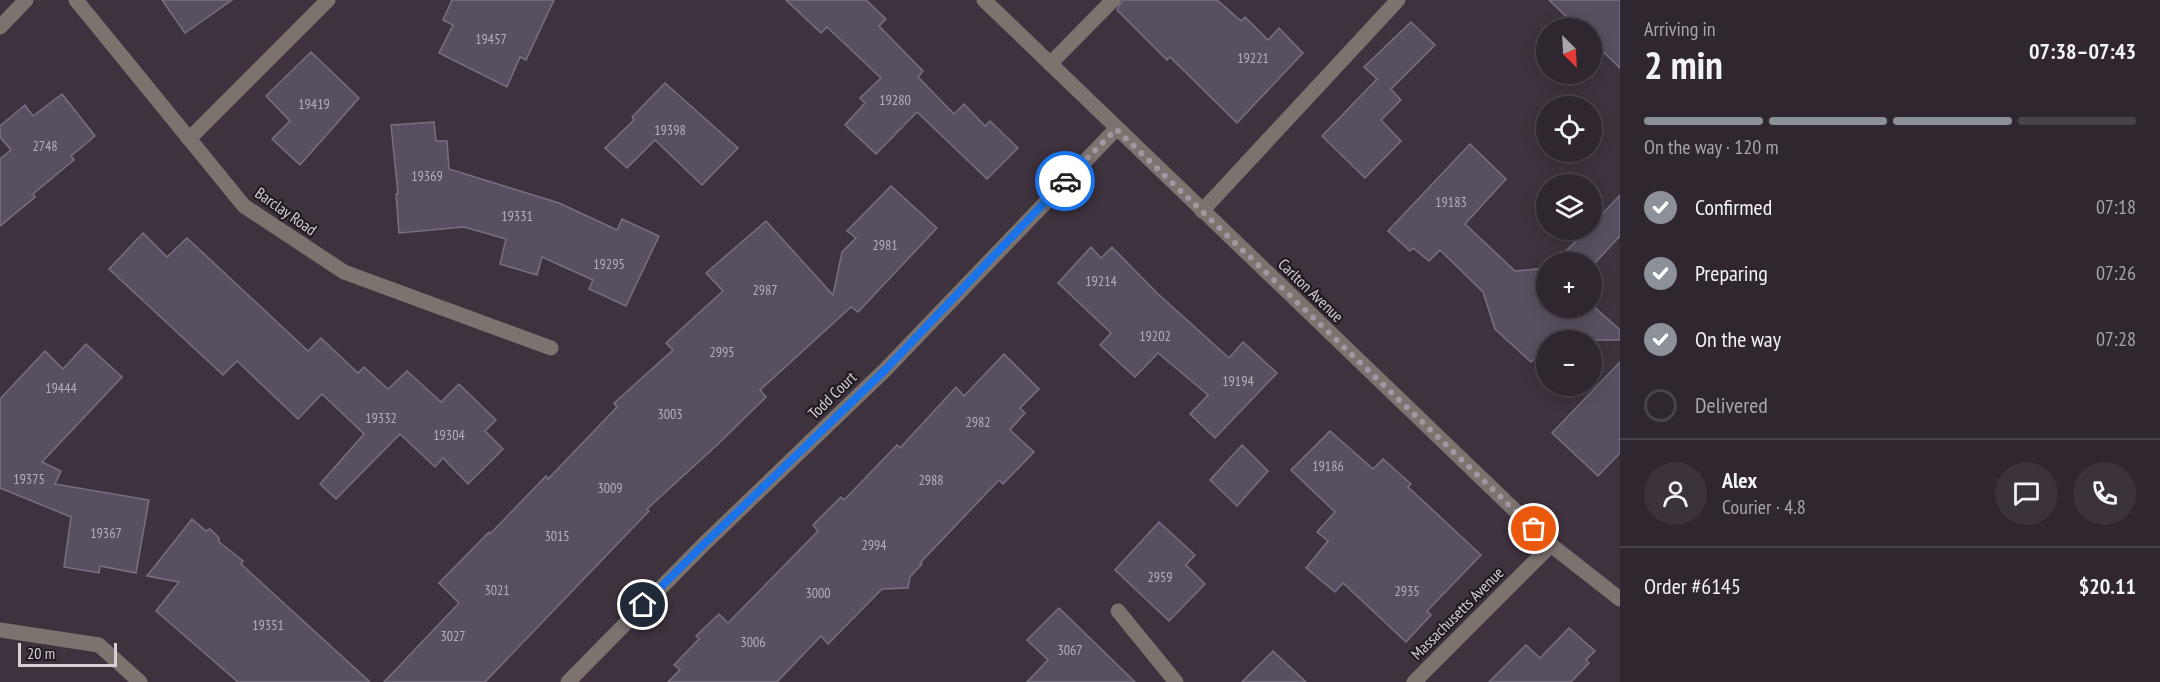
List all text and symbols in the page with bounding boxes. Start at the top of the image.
text: Arriving in [1644,16,1716,42]
north arrow [1536,18,1602,84]
map controls [1536,18,1602,396]
house number: 19457 [475,30,507,48]
text: 07:38–07:43 [2029,37,2136,65]
text: 2 min [1644,39,1723,90]
house number: 19221 [1237,49,1269,67]
house number: 19280 [879,91,911,109]
house number: 19419 [298,95,330,113]
button: locate [1536,96,1602,162]
house number: 19398 [654,121,686,139]
text: On the way · 120 m [1644,134,1779,160]
house number: 2748 [32,137,58,155]
courier [1035,151,1095,211]
icon: car [1049,165,1082,198]
house number: 19369 [411,167,443,185]
button: layers [1536,174,1602,240]
street label: Barclay Road [251,183,321,239]
icon: check [1644,191,1677,224]
house number: 19183 [1435,193,1467,211]
text: Confirmed [1695,193,1772,221]
text: 07:18 [2096,194,2136,220]
house number: 19331 [501,207,533,225]
house number: 2981 [872,236,898,254]
button: + [1536,252,1602,318]
street label: Carlton Avenue [1274,254,1348,326]
house number: 19295 [593,255,625,273]
icon: check [1644,257,1677,290]
text: Preparing [1695,259,1768,287]
text: 07:26 [2096,260,2136,286]
house number: 19214 [1085,272,1117,290]
house number: 2987 [752,281,778,299]
icon: check [1644,323,1677,356]
text: On the way [1695,325,1781,353]
text: 07:28 [2096,326,2136,352]
house number: 19202 [1139,327,1171,345]
button: − [1536,330,1602,396]
house number: 2995 [709,343,735,361]
street label: Todd Court [804,367,861,423]
house number: 19194 [1222,372,1254,390]
house number: 19444 [45,379,77,397]
text: Delivered [1695,391,1768,419]
house number: 3003 [657,405,683,423]
house number: 19332 [365,409,397,427]
house number: 2982 [965,413,991,431]
house number: 19304 [433,426,465,444]
house number: 19186 [1312,457,1344,475]
button: person [1644,462,1707,525]
button: chat [1995,462,2058,525]
button: phone [2073,462,2136,525]
text: Alex [1722,466,1757,494]
house number: 19375 [13,470,45,488]
house number: 2988 [918,471,944,489]
house number: 3009 [597,479,623,497]
text: Courier · 4.8 [1722,494,1806,520]
pin [1508,503,1559,554]
icon: bag [1517,512,1550,545]
house number: 19367 [90,524,122,542]
house number: 3015 [544,527,570,545]
house number: 2994 [861,536,887,554]
street label: Massachusetts Avenue [1406,562,1508,664]
house number: 2959 [1147,568,1173,586]
text: Order #6145 [1644,572,1741,600]
text: $20.11 [2079,572,2136,600]
pin [617,579,668,630]
house number: 3021 [484,581,510,599]
house number: 2935 [1394,582,1420,600]
house number: 3000 [805,584,831,602]
icon: home [626,588,659,621]
house number: 19351 [252,616,284,634]
house number: 3027 [440,627,466,645]
house number: 3006 [740,633,766,651]
scale bar [18,640,117,668]
house number: 3067 [1057,641,1083,659]
text: 20 m [27,643,55,663]

